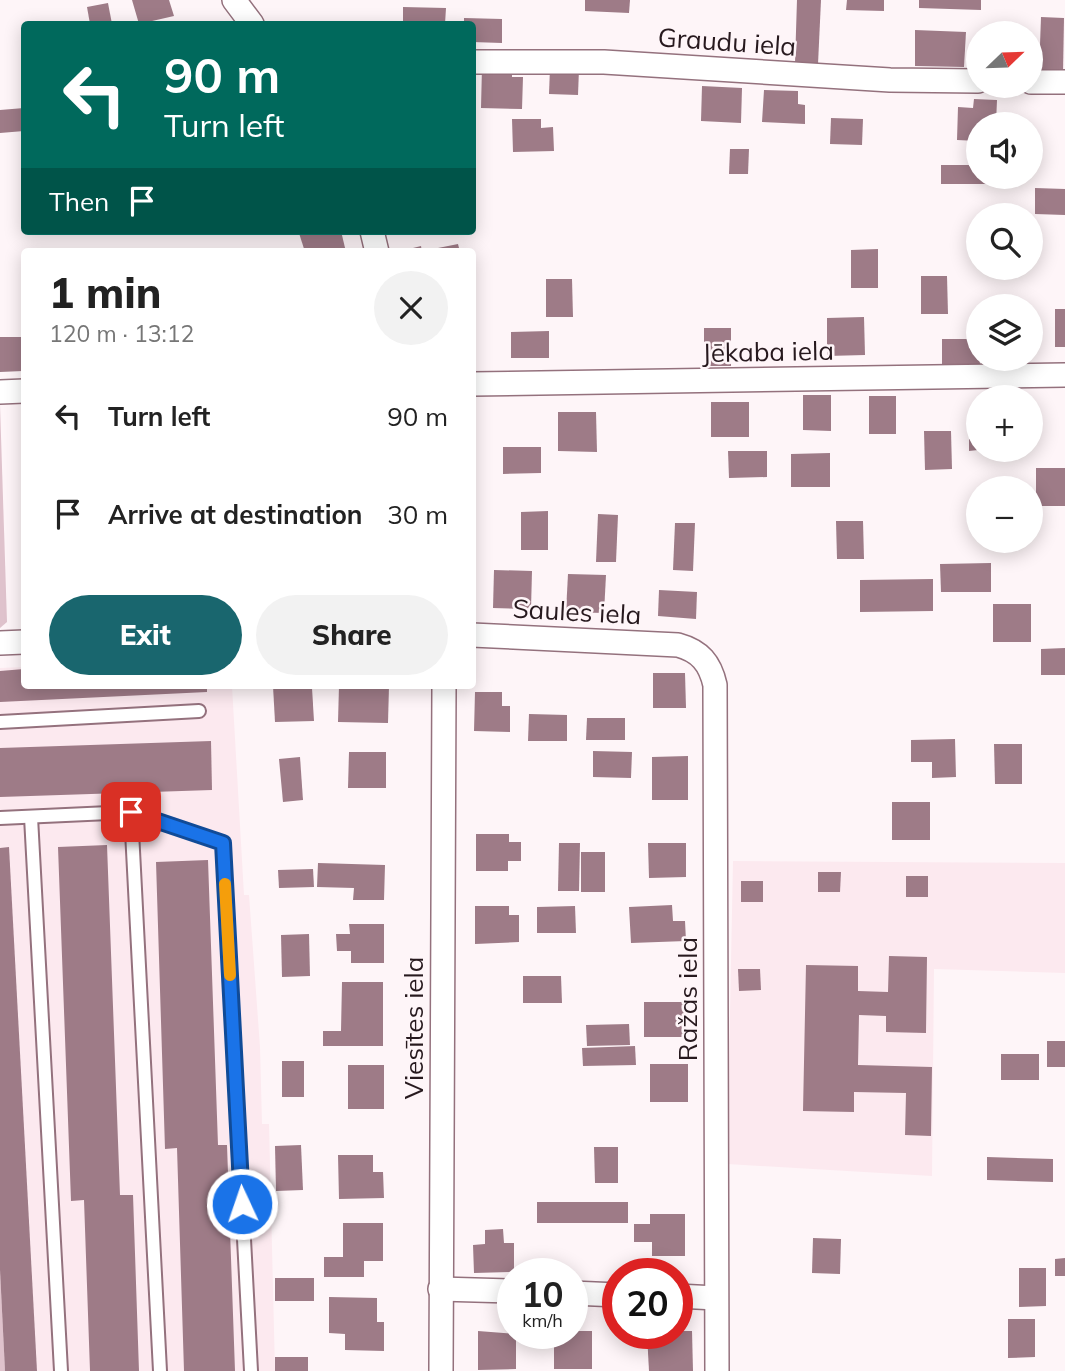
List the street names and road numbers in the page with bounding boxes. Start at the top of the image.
street label: Graudu iela [657,20,797,63]
street label: Jēkaba iela [702,334,834,369]
street label: Saules iela [512,592,642,631]
street label: Ražas iela [671,937,704,1061]
street label: Viesītes iela [397,957,430,1099]

